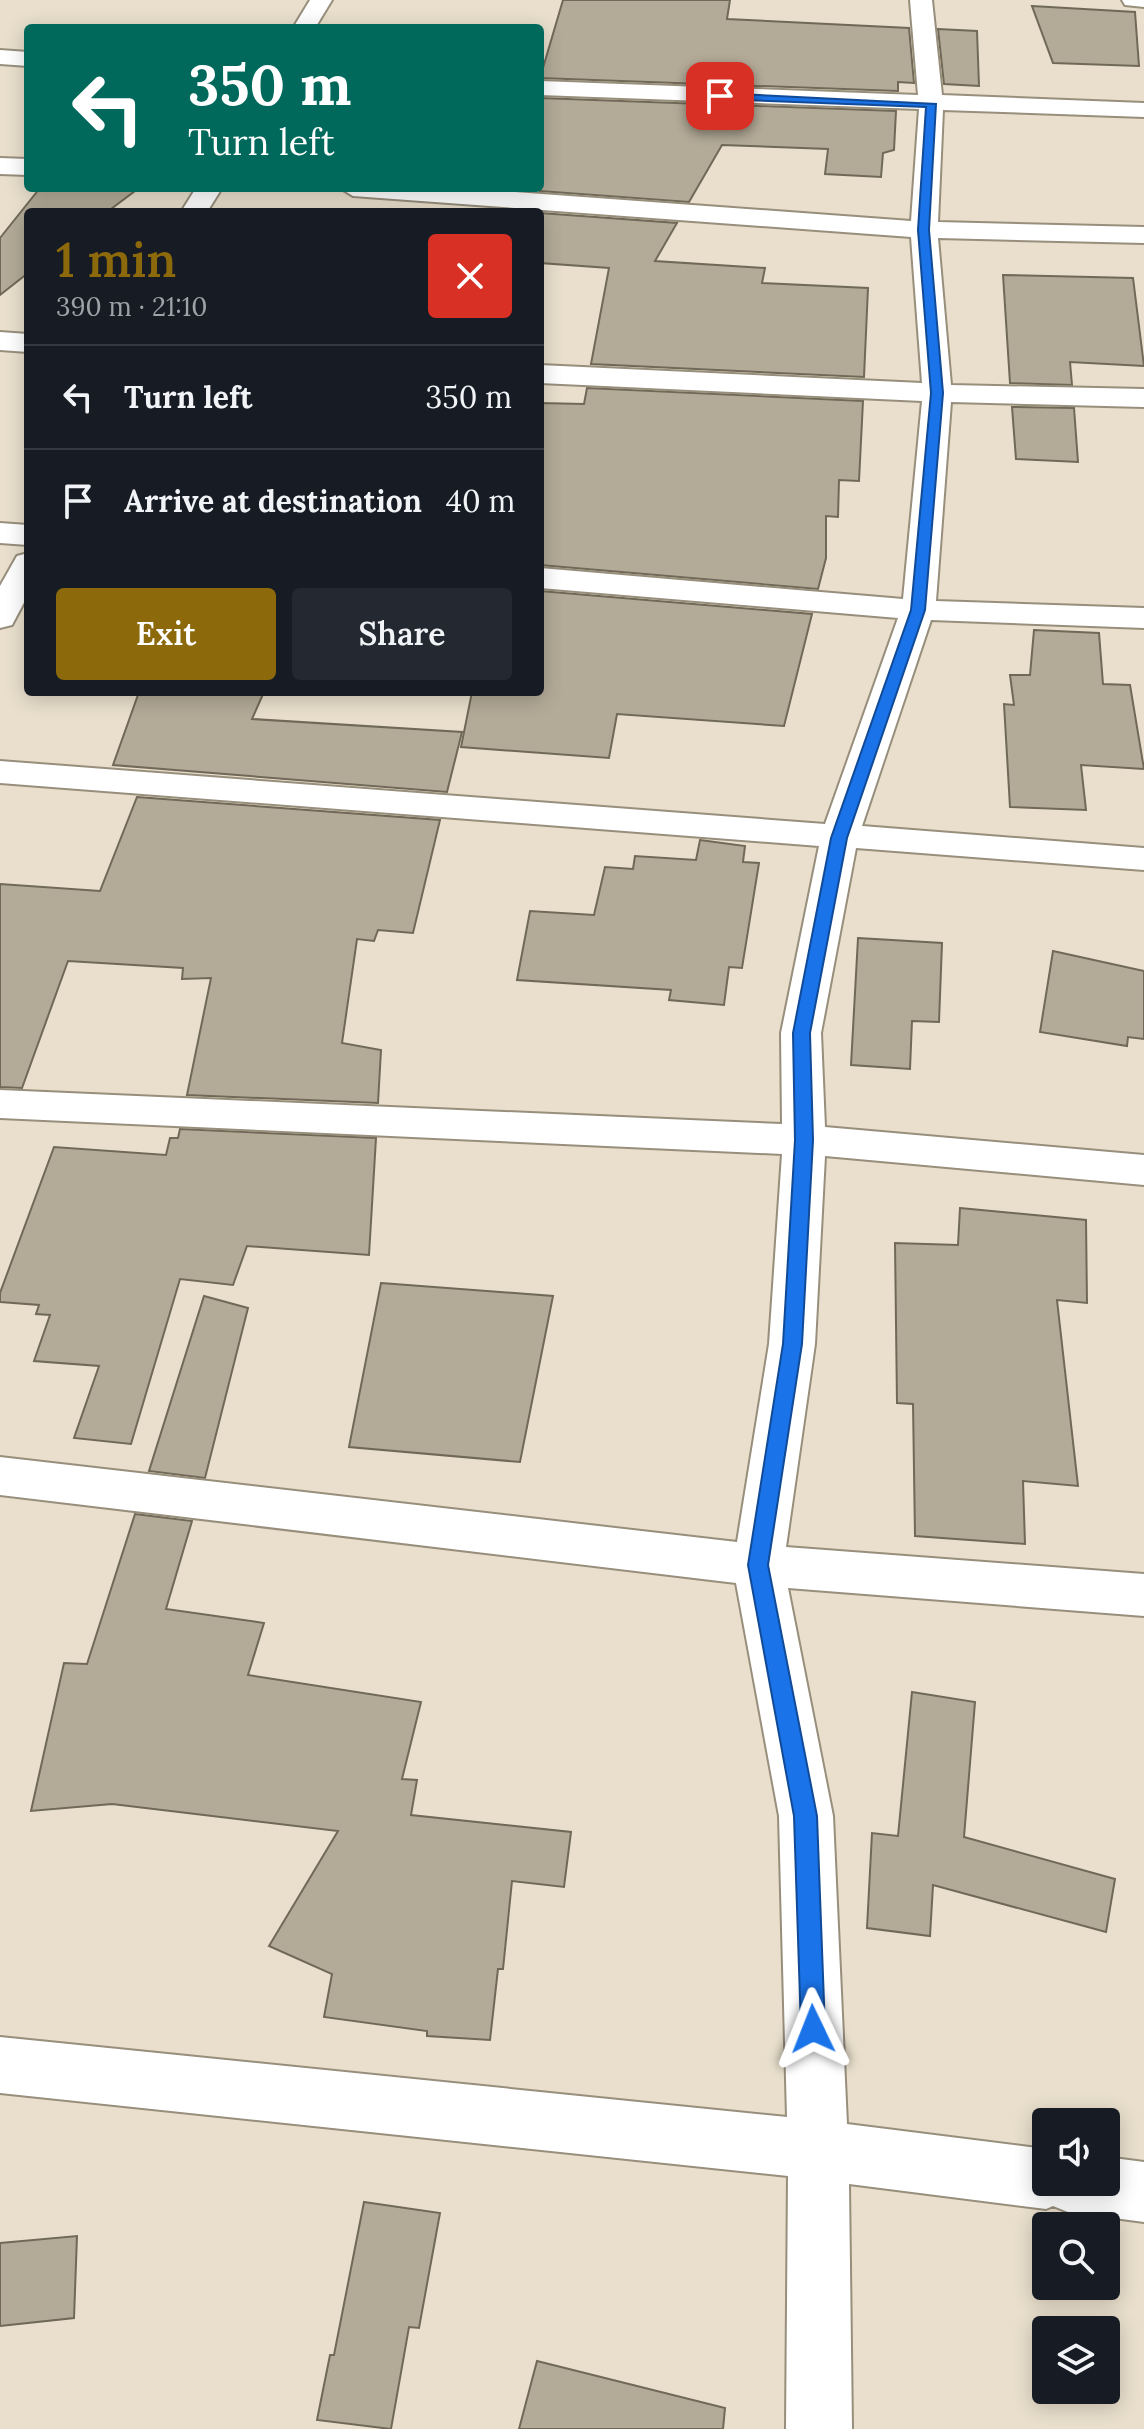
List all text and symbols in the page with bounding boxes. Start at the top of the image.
text: 350 m [188,49,351,120]
icon: left [56,56,160,160]
pin [686,62,754,130]
icon: arrive [698,74,742,118]
text: Turn left [188,119,335,165]
text: 1 min [56,229,176,290]
button: close [428,234,512,318]
text: 390 m · 21:10 [56,290,207,323]
icon: left [56,375,100,419]
text: Turn left [124,378,252,416]
text: 350 m [426,378,512,416]
icon: arrive [56,479,100,523]
text: Arrive at destination [124,482,422,520]
text: 40 m [446,482,515,520]
button: Exit [56,588,276,680]
button: Share [292,588,512,680]
position arrow [771,1987,855,2071]
map controls [1032,2108,1120,2404]
button: sound [1032,2108,1120,2196]
button: search [1032,2212,1120,2300]
button: layers [1032,2316,1120,2404]

